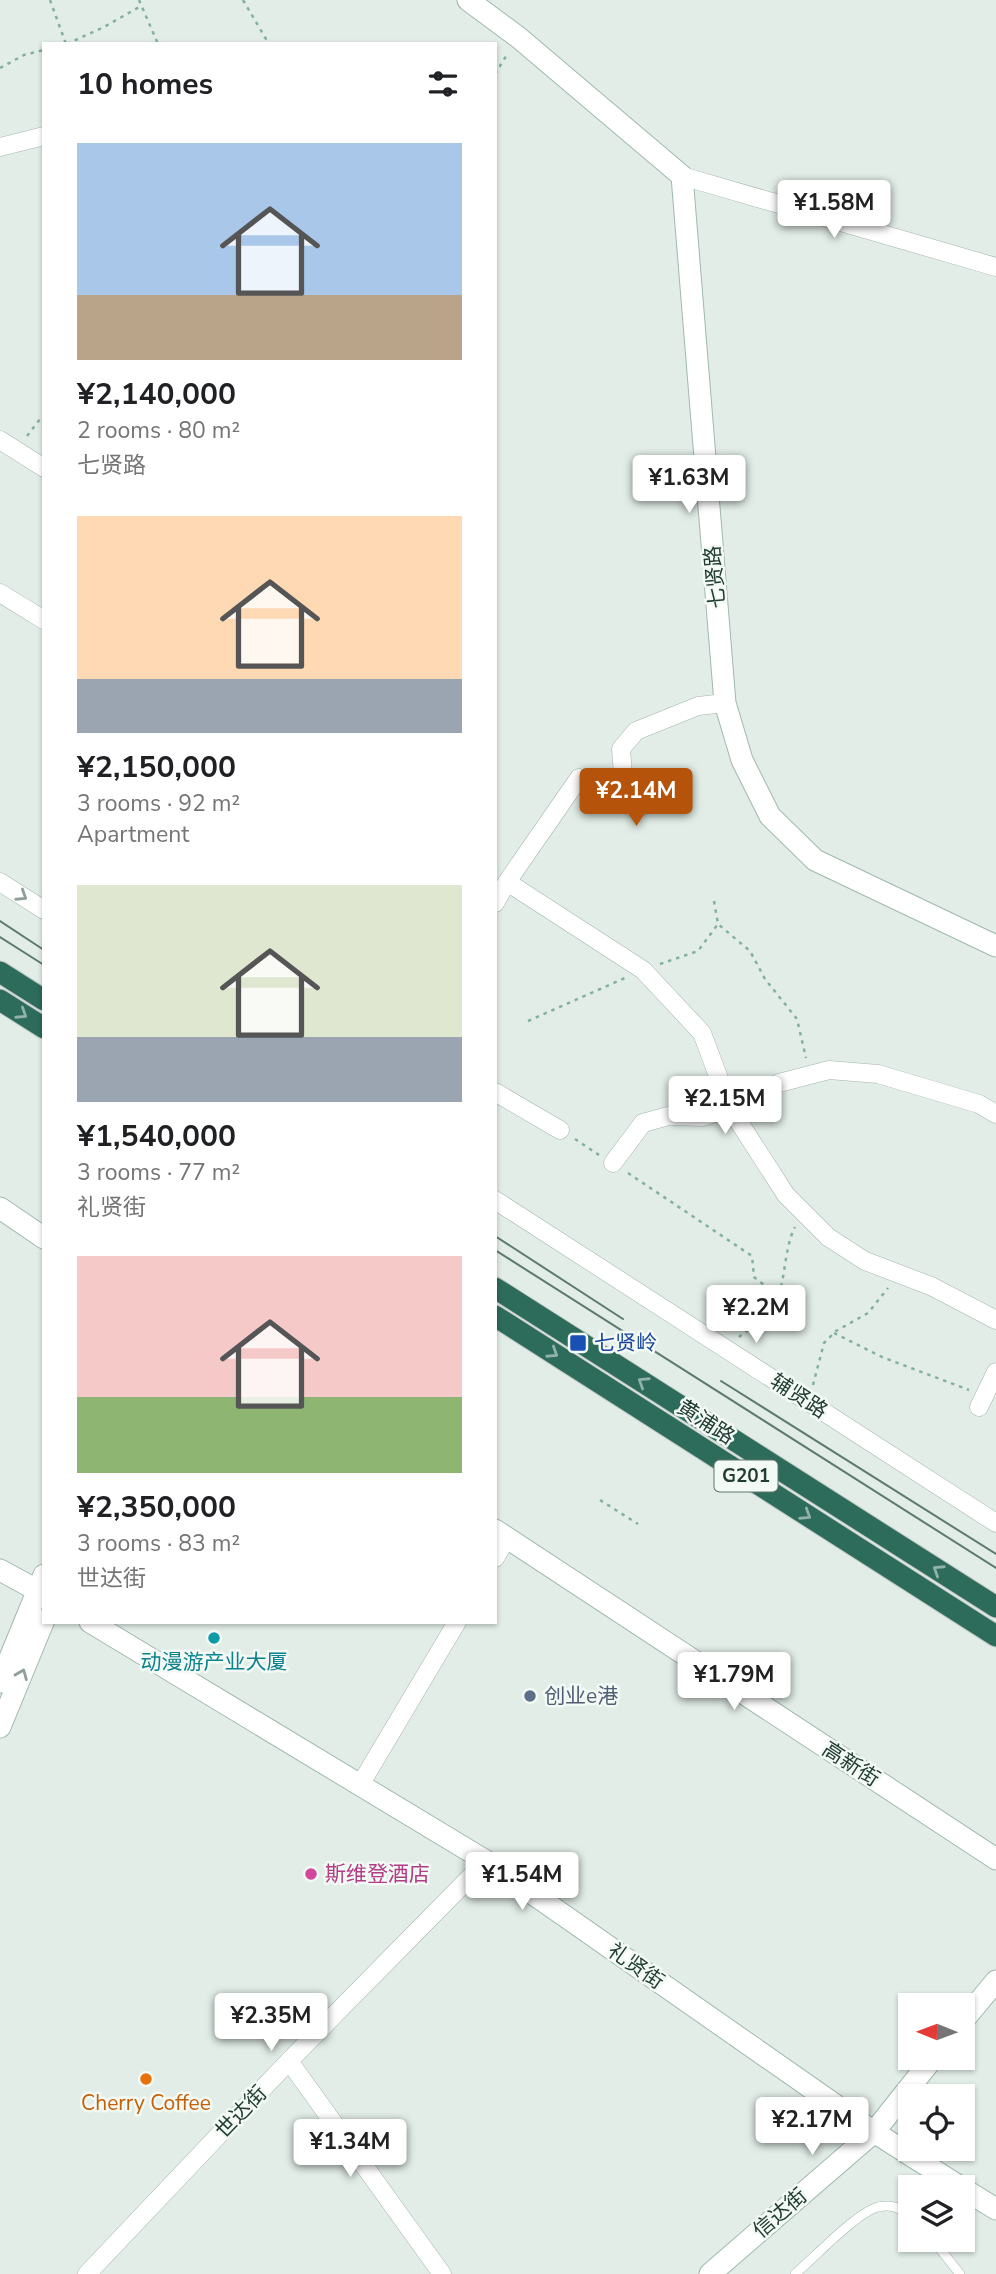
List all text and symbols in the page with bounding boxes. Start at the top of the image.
text: 10 homes [77,64,213,105]
icon: filters [424,65,462,103]
pin: ¥1.58M [777,180,891,240]
text: ¥1.58M [794,187,874,218]
icon: home [207,188,333,314]
text: ¥2,140,000 [77,374,236,415]
text: 2 rooms · 80 m² [77,415,240,446]
text: 七贤路 [77,450,146,481]
pin: ¥1.63M [632,456,746,515]
text: ¥1.63M [649,462,729,493]
street label: 七贤路 [698,544,732,610]
icon: home [207,561,333,687]
text: ¥2,150,000 [77,747,236,788]
pin: ¥2.14M [579,768,693,828]
text: ¥2.14M [596,775,676,806]
text: 3 rooms · 92 m² [77,788,240,819]
text: Apartment [77,819,189,850]
one-way arrow [14,887,27,900]
icon: home [207,930,333,1056]
one-way arrow [14,1005,27,1018]
pin: ¥2.15M [668,1076,782,1136]
text: ¥2.15M [685,1083,765,1114]
text: ¥1,540,000 [77,1116,236,1157]
text: 3 rooms · 77 m² [77,1157,240,1188]
text: 礼贤街 [77,1192,146,1223]
pin: ¥2.2M [707,1286,805,1345]
text: ¥2.2M [722,1292,790,1323]
icon: home [207,1301,333,1427]
place label: 七贤岭 [594,1329,657,1357]
marker: 七贤岭 [568,1333,588,1353]
one-way arrow [545,1345,558,1358]
street label: 辅贤路 [765,1367,833,1425]
one-way arrow [638,1378,651,1391]
street label: 黄浦路 [672,1393,740,1451]
road number: G201 [714,1460,778,1492]
text: ¥2,350,000 [77,1487,236,1528]
one-way arrow [799,1507,812,1520]
text: 3 rooms · 83 m² [77,1528,240,1559]
text: 世达街 [77,1563,146,1594]
one-way arrow [933,1566,946,1579]
marker: 动漫游产业大厦 [206,1630,222,1646]
place label: 动漫游产业大厦 [141,1648,288,1676]
pin: ¥1.79M [677,1652,791,1712]
text: ¥1.79M [694,1659,774,1690]
one-way arrow [14,1668,28,1681]
place label: 创业e港 [544,1682,618,1710]
marker: 创业e港 [522,1688,538,1704]
street label: 高新街 [817,1735,885,1793]
pin: ¥1.54M [465,1853,579,1912]
text: ¥1.54M [482,1859,562,1890]
place label: 斯维登酒店 [325,1860,430,1888]
marker: 斯维登酒店 [303,1866,319,1882]
street label: 礼贤街 [602,1936,670,1996]
north arrow [898,1993,975,2070]
map controls [898,1993,975,2252]
pin: ¥2.35M [214,1994,328,2053]
text: ¥2.35M [231,2000,311,2031]
marker: Cherry Coffee [138,2071,154,2087]
street label: 世达街 [209,2080,273,2144]
button: locate [898,2084,975,2161]
place label: Cherry Coffee [81,2089,211,2117]
pin: ¥2.17M [755,2098,869,2157]
text: ¥2.17M [772,2104,852,2135]
pin: ¥1.34M [293,2120,407,2179]
text: ¥1.34M [310,2126,390,2157]
button: layers [898,2175,975,2252]
street label: 信达街 [747,2182,813,2244]

